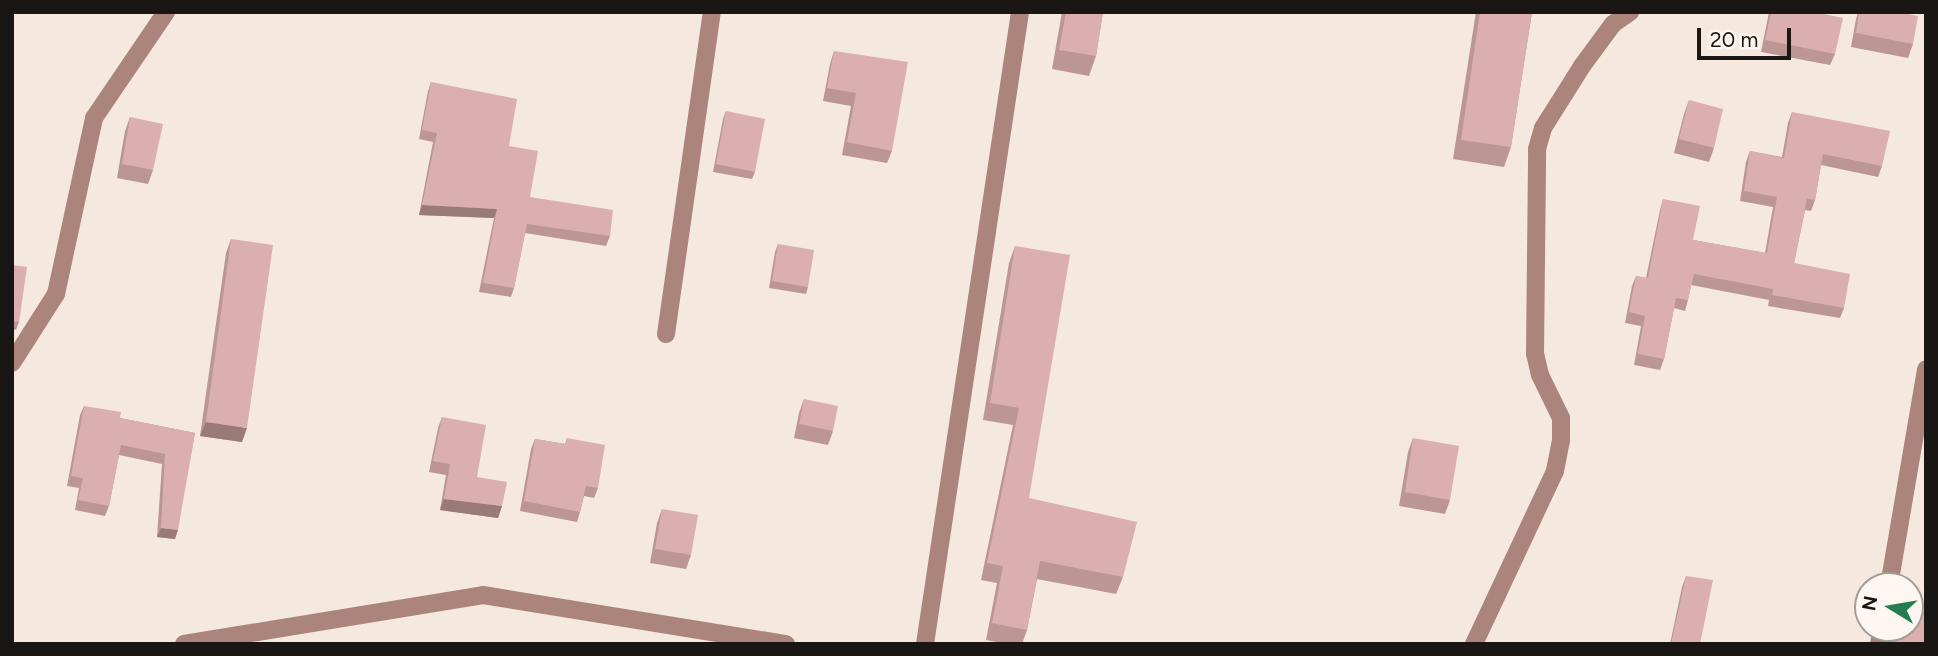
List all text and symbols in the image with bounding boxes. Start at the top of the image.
scale bar [1700,14,1794,58]
text: 20 m [1710,27,1758,52]
north arrow [1854,572,1924,642]
text: N [1857,594,1883,613]

